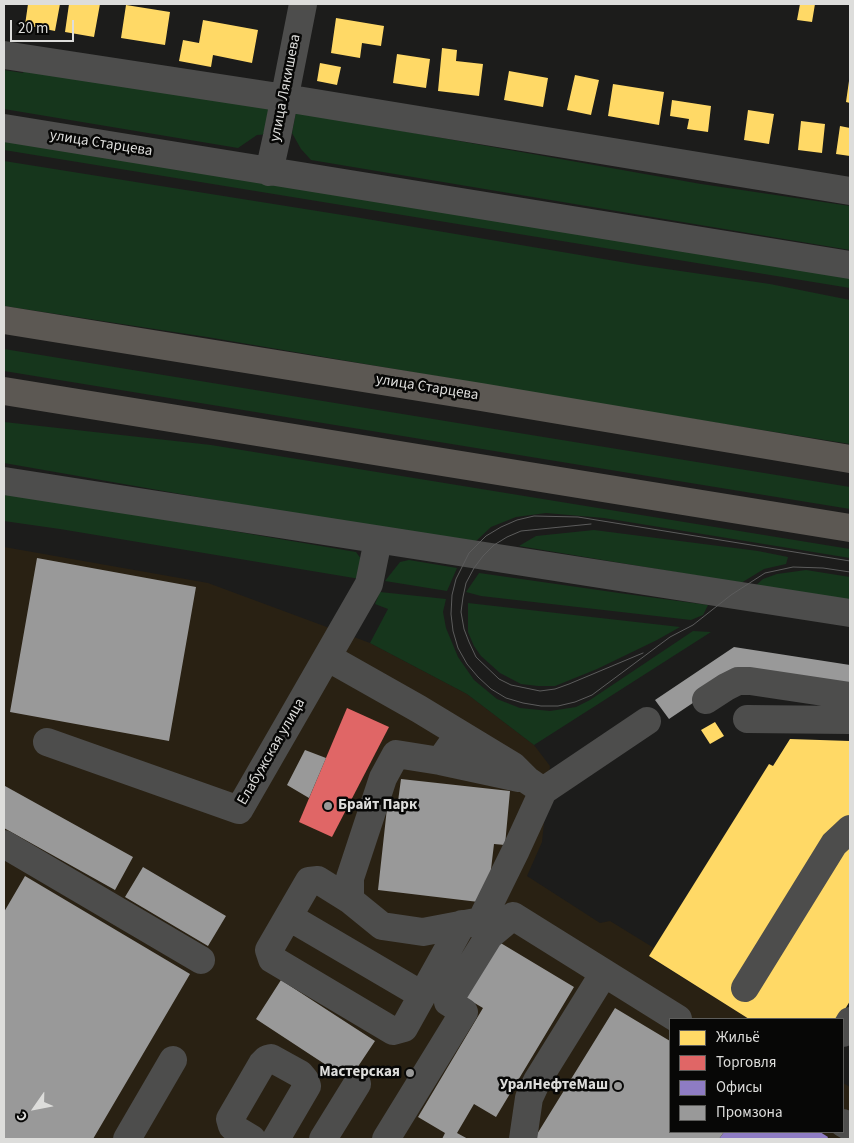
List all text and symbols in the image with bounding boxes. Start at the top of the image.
scale bar [12,10,76,42]
text: 20 m [18,18,48,39]
street label: улица Лякишева [267,33,305,143]
street label: улица Старцева [48,127,154,161]
street label: улица Старцева [374,371,480,405]
street label: Елабужская улица [234,695,310,809]
place label: Брайт Парк [338,797,417,815]
marker: Брайт Парк [322,800,334,812]
legend [669,1018,844,1133]
text: Жильё [716,1027,760,1048]
text: Торговля [716,1052,776,1073]
place label: Мастерская [319,1064,400,1082]
marker: Мастерская [404,1067,416,1079]
place label: УралНефтеМаш [500,1077,608,1095]
text: Офисы [716,1077,762,1098]
marker: УралНефтеМаш [612,1080,624,1092]
north arrow [10,1083,60,1133]
text: Промзона [716,1102,783,1123]
text: С [12,1107,33,1125]

